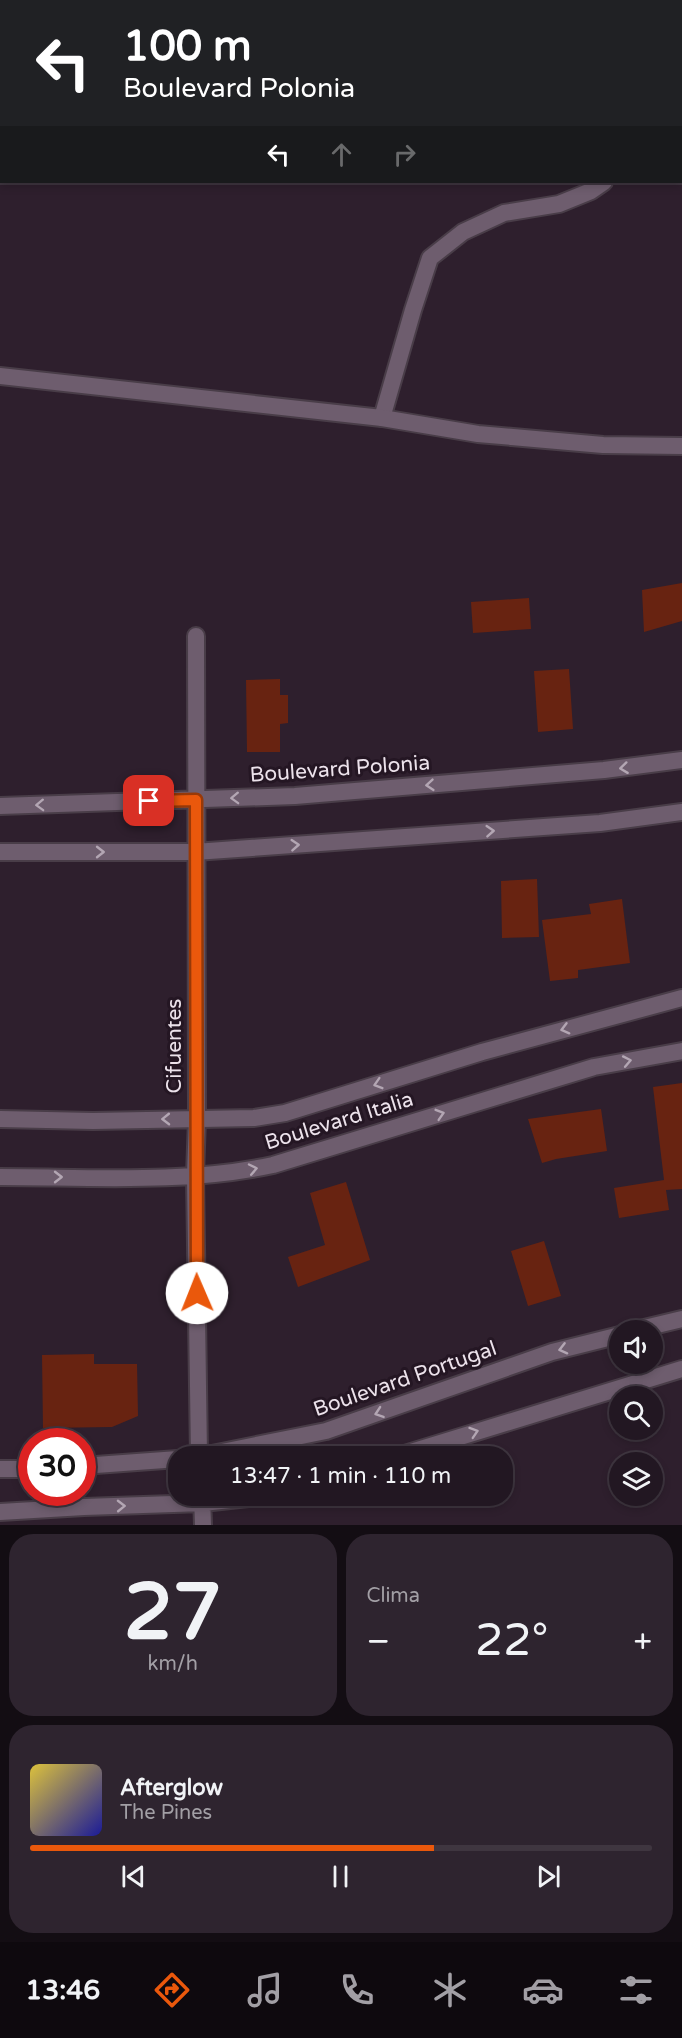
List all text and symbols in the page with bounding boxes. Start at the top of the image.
text: 100 m [123,21,252,72]
icon: left [24,24,102,102]
text: Boulevard Polonia [123,72,355,105]
icon: left [262,138,295,171]
icon: ahead [325,138,358,171]
icon: right [388,138,421,171]
street label: Boulevard Polonia [249,750,431,788]
one-way arrow [619,761,629,773]
pin [123,775,174,826]
one-way arrow [425,778,434,791]
icon: arrive [132,784,165,817]
one-way arrow [231,792,240,805]
one-way arrow [36,798,45,811]
one-way arrow [485,825,494,838]
one-way arrow [291,839,300,852]
one-way arrow [96,846,105,858]
street label: Cifuentes [162,999,187,1093]
one-way arrow [560,1022,570,1035]
one-way arrow [622,1055,632,1068]
one-way arrow [373,1077,384,1089]
street label: Boulevard Italia [262,1087,416,1155]
one-way arrow [434,1109,445,1121]
one-way arrow [162,1113,171,1125]
one-way arrow [248,1163,258,1176]
one-way arrow [54,1171,63,1183]
position arrow [165,1261,229,1325]
map controls [609,1320,663,1506]
button: sound [609,1320,663,1374]
street label: Boulevard Portugal [310,1336,500,1422]
one-way arrow [558,1342,568,1355]
button: search [609,1386,663,1440]
one-way arrow [374,1406,384,1419]
one-way arrow [468,1427,479,1440]
speed limit sign: 30 [18,1428,96,1506]
button: layers [609,1452,663,1506]
text: 13:47 · 1 min · 110 m [230,1463,451,1489]
one-way arrow [117,1500,126,1513]
text: 27 [124,1566,222,1660]
text: Clima [367,1584,420,1608]
text: 22° [475,1614,548,1668]
text: − [367,1622,390,1661]
text: + [633,1622,652,1661]
text: km/h [148,1652,198,1676]
text: Afterglow [120,1775,223,1801]
text: The Pines [120,1801,212,1825]
icon: previous [117,1860,150,1893]
icon: pause [324,1860,357,1893]
icon: next [532,1860,565,1893]
icon: directions [151,1969,193,2011]
icon: music [244,1969,286,2011]
icon: phone [336,1969,378,2011]
icon: climate [429,1969,471,2011]
icon: car [522,1969,564,2011]
icon: filters [615,1969,657,2011]
text: 13:46 [25,1974,100,2007]

